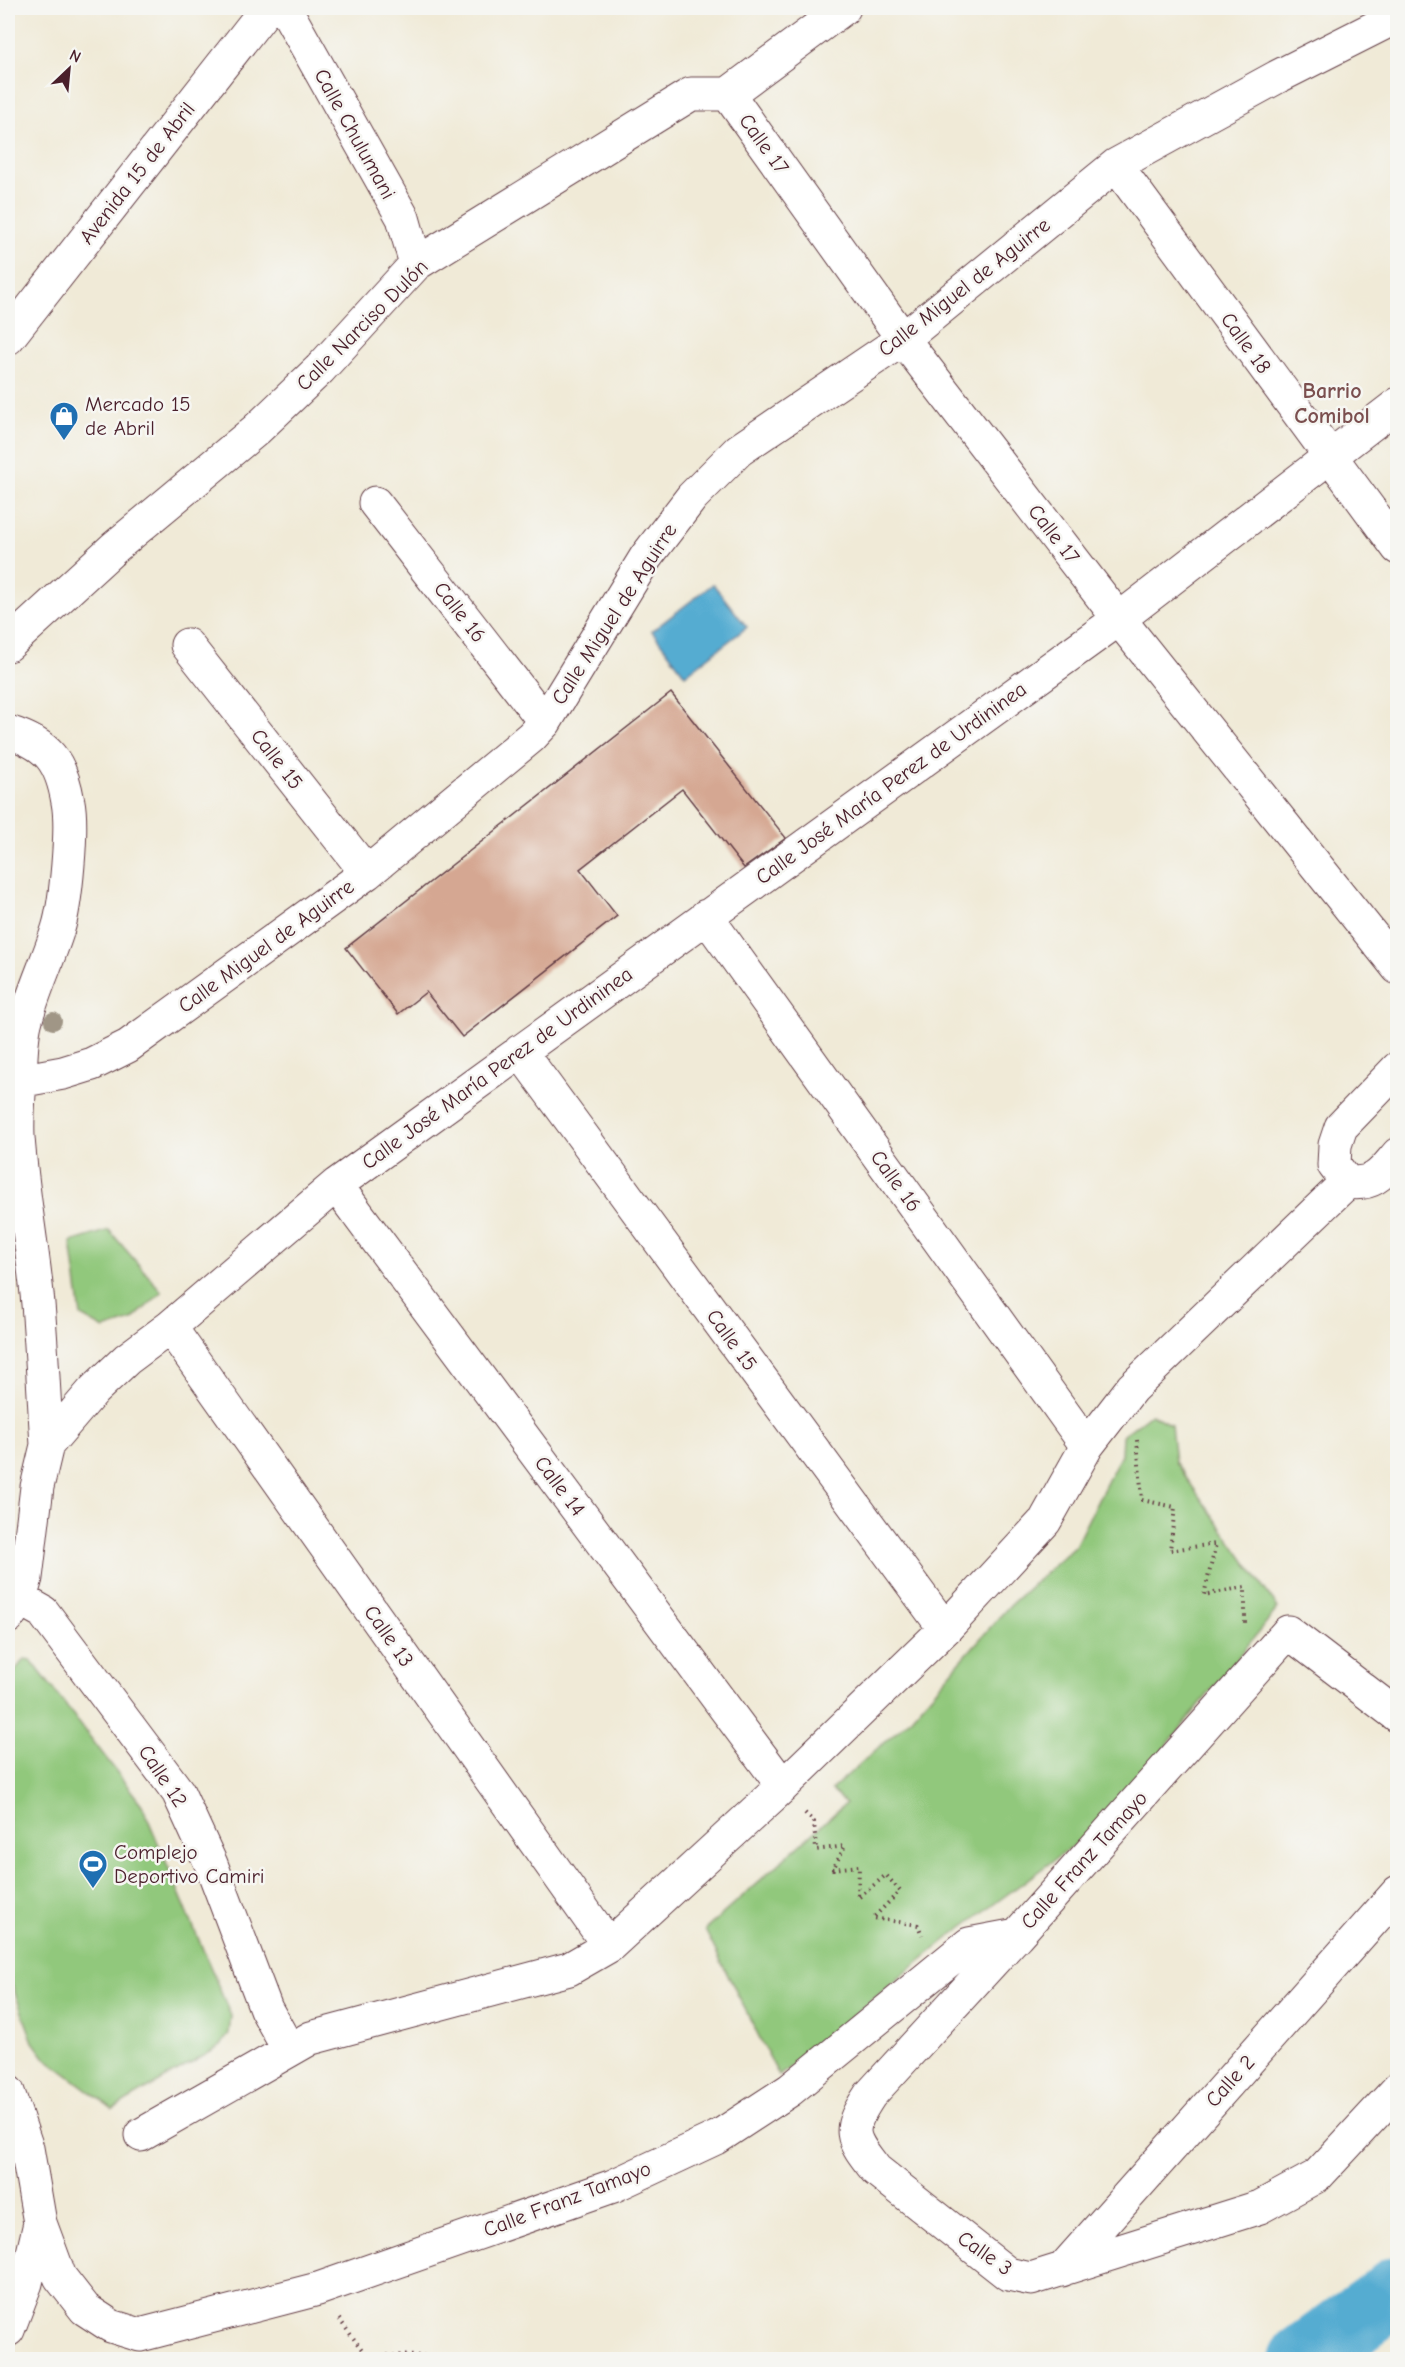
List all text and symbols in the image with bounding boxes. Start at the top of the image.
north arrow [39,39,99,99]
text: N [67,46,84,67]
street label: Calle Chulumani [309,65,401,203]
street label: Avenida 15 de Abril [74,97,200,249]
street label: Calle 17 [734,109,794,179]
street label: Calle Miguel de Aguirre [873,213,1055,361]
street label: Calle Narciso Dulón [291,254,433,396]
street label: Calle 18 [1216,308,1276,378]
district label: Barrio Comibol [1294,378,1370,429]
place label: Mercado 15 de Abril [85,392,191,440]
shop icon: Mercado 15 de Abril [48,400,80,442]
street label: Calle 17 [1023,500,1085,569]
street label: Calle Miguel de Aguirre [546,519,682,709]
street label: Calle 16 [429,577,491,647]
street label: Calle José María Perez de Urdininea [751,677,1031,889]
street label: Calle 15 [246,724,308,794]
street label: Calle Miguel de Aguirre [174,874,358,1018]
street label: Calle José María Perez de Urdininea [357,962,637,1174]
street label: Calle 16 [866,1146,926,1216]
street label: Calle 15 [702,1305,762,1375]
street label: Calle 14 [530,1451,590,1521]
street label: Calle 13 [359,1601,419,1671]
street label: Calle 12 [134,1740,192,1812]
street label: Calle Franz Tamayo [1016,1786,1152,1934]
place label: Complejo Deportivo Camiri [114,1840,265,1888]
sports icon: Complejo Deportivo Camiri [77,1848,109,1890]
street label: Calle 2 [1201,2050,1259,2112]
street label: Calle Franz Tamayo [480,2156,654,2242]
street label: Calle 3 [953,2226,1017,2280]

